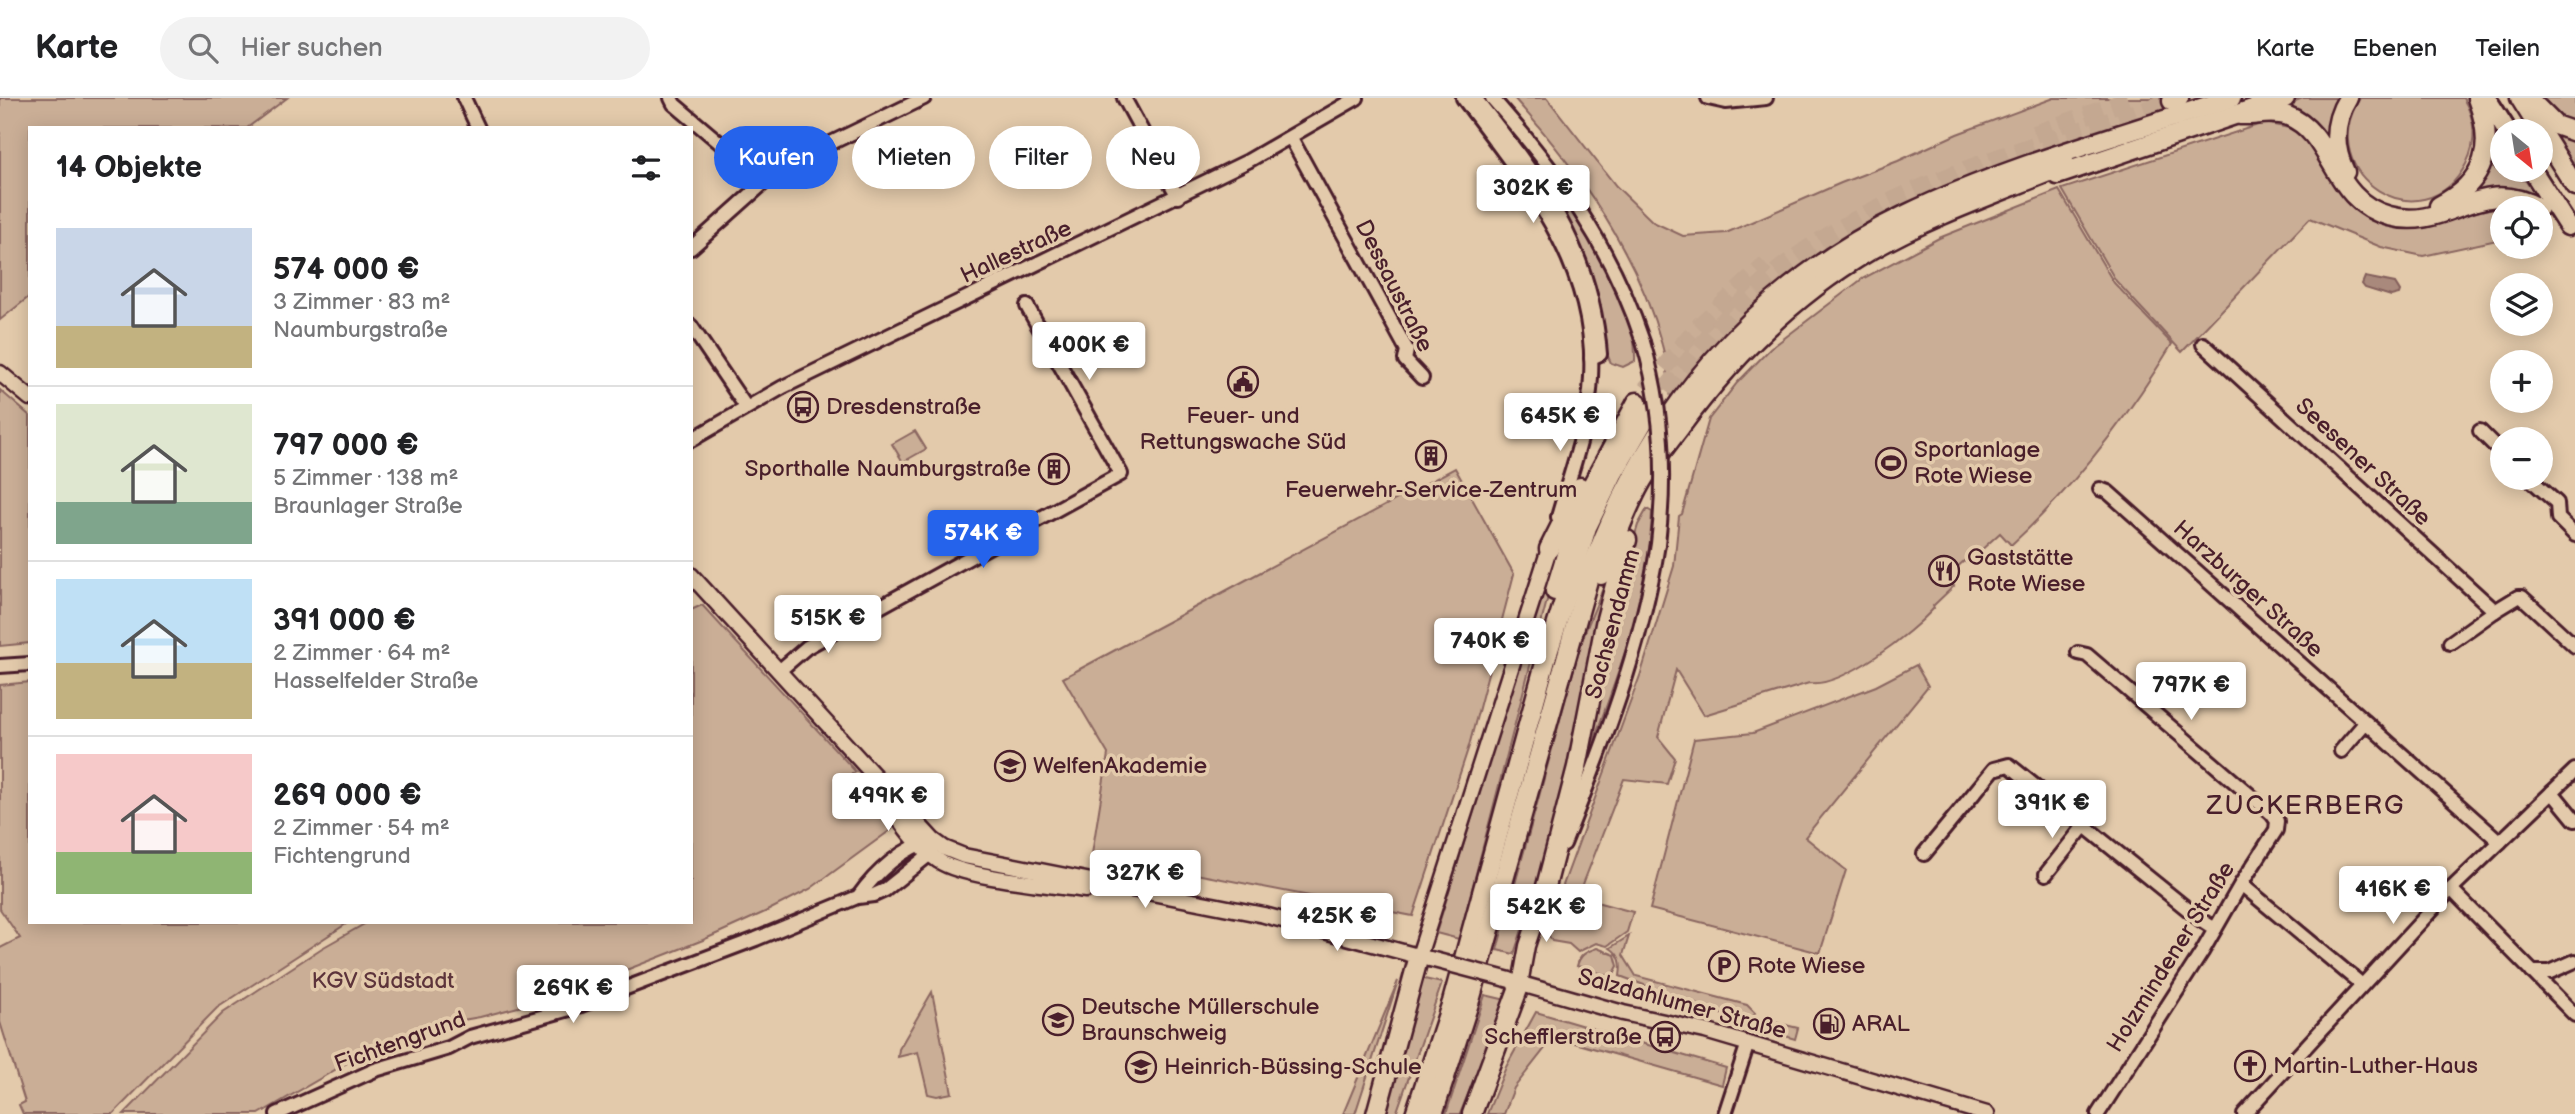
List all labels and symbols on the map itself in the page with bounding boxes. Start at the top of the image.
north arrow [2490,119,2553,182]
pin: 302K € [1476,166,1590,225]
street label: Hallestraße [956,214,1076,290]
street label: Dessaustraße [1349,215,1439,357]
pin: 400K € [1032,322,1146,382]
public building icon: Feuer- und Rettungswache Süd [1226,365,1260,399]
bus stop icon: Dresdenstraße [786,390,820,424]
street label: Seesener Straße [2289,392,2437,532]
place label: Dresdenstraße [826,393,981,421]
pin: 645K € [1503,394,1617,453]
place label: Feuer- und Rettungswache Süd [1139,402,1347,456]
place label: Sportanlage Rote Wiese [1914,436,2040,490]
building icon: Feuerwehr-Service-Zentrum [1414,439,1448,473]
sports icon: Sportanlage Rote Wiese [1874,446,1908,480]
building icon: Sporthalle Naumburgstraße [1037,452,1071,486]
place label: Sporthalle Naumburgstraße [745,455,1031,483]
place label: Feuerwehr-Service-Zentrum [1285,476,1577,504]
pin: 574K € [926,510,1040,570]
street label: Harzburger Straße [2167,514,2329,664]
place label: Gaststätte Rote Wiese [1967,544,2085,598]
street label: Sachsendamm [1580,546,1646,702]
restaurant icon: Gaststätte Rote Wiese [1927,554,1961,588]
pin: 515K € [771,596,885,655]
pin: 740K € [1433,618,1547,678]
pin: 797K € [2134,662,2248,722]
school or university icon: WelfenAkademie [993,749,1027,783]
place label: WelfenAkademie [1033,752,1207,780]
pin: 499K € [831,774,945,833]
pin: 391K € [1995,780,2109,840]
district label: ZUCKERBERG [2206,791,2405,822]
pin: 327K € [1088,850,1202,910]
street label: Holzmindener Straße [2101,857,2241,1057]
pin: 416K € [2336,866,2450,926]
pin: 542K € [1489,884,1603,944]
pin: 425K € [1280,894,1394,953]
parking icon: Rote Wiese [1707,949,1741,983]
place label: Rote Wiese [1747,952,1865,980]
street label: Salzdahlumer Straße [1575,963,1789,1045]
pin: 269K € [516,965,630,1025]
park label: KGV Südstadt [312,967,454,995]
place label: Deutsche Müllerschule Braunschweig [1081,993,1319,1047]
school or university icon: Deutsche Müllerschule Braunschweig [1041,1003,1075,1037]
street label: Fichtengrund [331,1005,469,1079]
fuel station icon: ARAL [1812,1007,1846,1041]
place label: ARAL [1852,1010,1910,1038]
bus stop icon: Schefflerstraße [1648,1020,1682,1054]
place label: Schefflerstraße [1484,1023,1642,1051]
church icon: Martin-Luther-Haus [2233,1049,2267,1083]
school or university icon: Heinrich-Büssing-Schule [1124,1050,1158,1084]
place label: Martin-Luther-Haus [2273,1052,2478,1080]
place label: Heinrich-Büssing-Schule [1164,1053,1422,1081]

